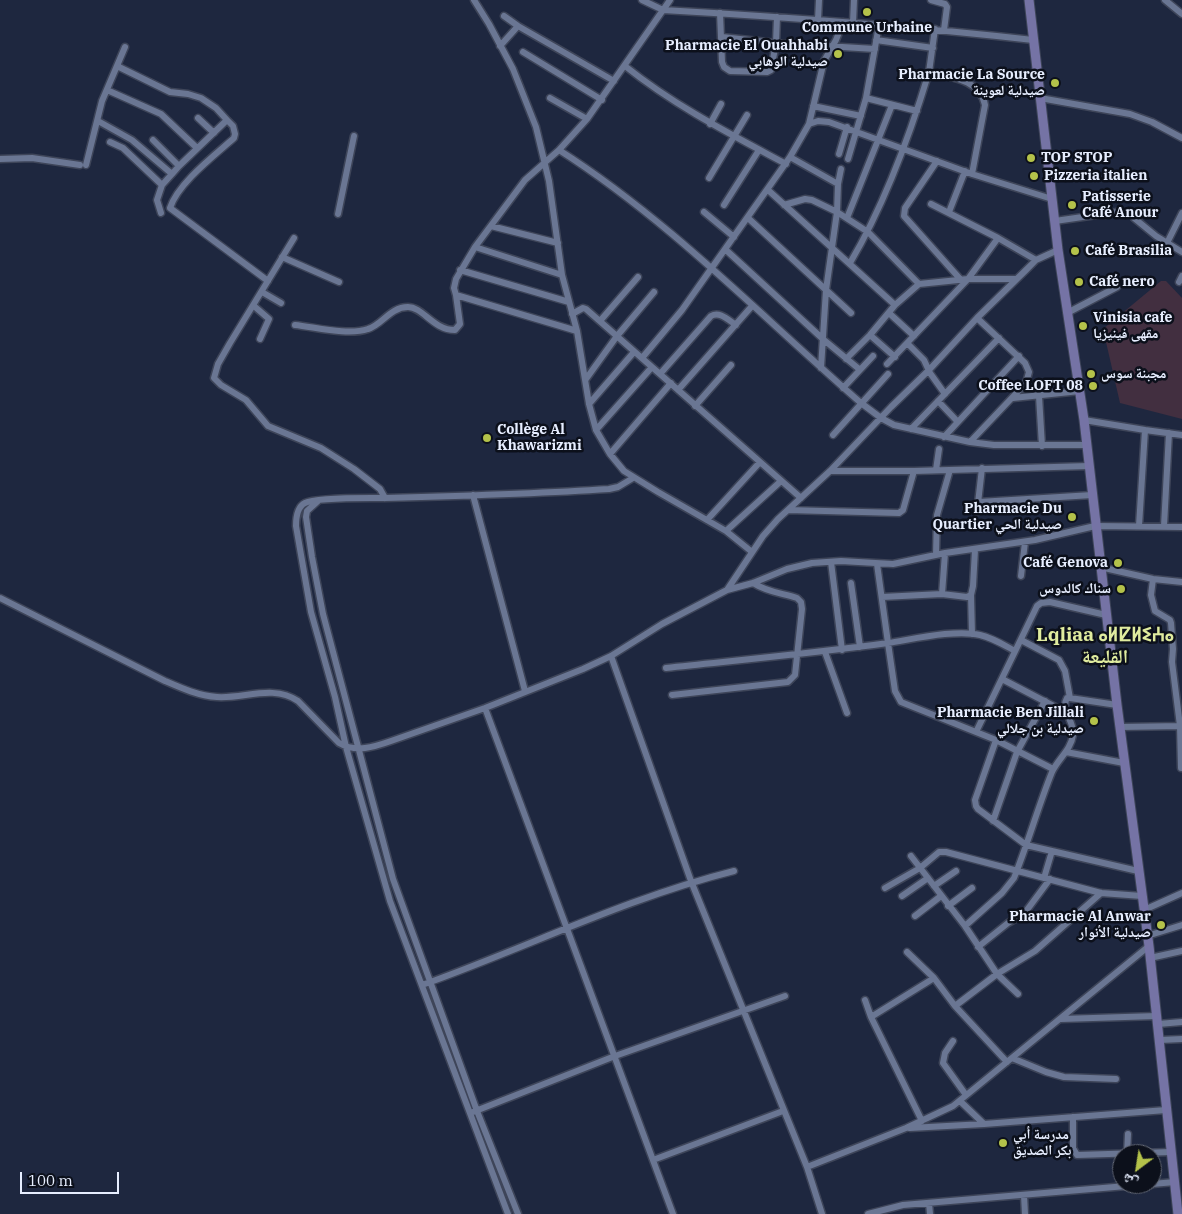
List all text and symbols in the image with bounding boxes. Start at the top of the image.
marker: Commune Urbaine [861,6,873,18]
place label: Commune Urbaine [802,20,932,36]
place label: Pharmacie El Ouahhabi صيدلية الوهابي [665,38,828,70]
marker: Pharmacie El Ouahhabi صيدلية الوهابي [832,48,844,60]
place label: Pharmacie La Source صيدلية لعوينة [898,67,1045,100]
marker: Pharmacie La Source صيدلية لعوينة [1049,77,1061,89]
place label: TOP STOP [1041,150,1112,166]
marker: TOP STOP [1025,152,1037,164]
place label: Pizzeria italien [1044,168,1148,184]
marker: Pizzeria italien [1028,170,1040,182]
place label: Patisserie Café Anour [1082,189,1159,222]
marker: Patisserie Café Anour [1066,199,1078,211]
place label: Café Brasilia [1085,243,1172,259]
marker: Café Brasilia [1069,245,1081,257]
place label: Café nero [1089,274,1155,290]
marker: Café nero [1073,276,1085,288]
place label: Vinisia cafe مقهى فينيزيا [1093,310,1173,342]
marker: Vinisia cafe مقهى فينيزيا [1077,320,1089,332]
place label: مجبنة سوس [1101,366,1166,382]
marker: مجبنة سوس [1085,368,1097,380]
place label: Coffee LOFT 08 [978,378,1083,394]
marker: Coffee LOFT 08 [1087,380,1099,392]
place label: Collège Al Khawarizmi [497,422,582,454]
marker: Collège Al Khawarizmi [481,432,493,444]
place label: Pharmacie Du Quartier صيدلية الحي [932,501,1062,534]
marker: Pharmacie Du Quartier صيدلية الحي [1066,511,1078,523]
place label: Café Genova [1023,555,1108,571]
marker: Café Genova [1112,557,1124,569]
place label: سناك كالدوس [1039,581,1111,597]
marker: سناك كالدوس [1115,583,1127,595]
district label: Lqliaa ⴰⵍⵇⵍⵉⵄⴰ القليعة [1036,625,1174,669]
place label: Pharmacie Ben Jillali صيدلية بن جلالي [937,705,1084,738]
marker: Pharmacie Ben Jillali صيدلية بن جلالي [1088,715,1100,727]
place label: Pharmacie Al Anwar صيدلية الأنوار [1009,909,1151,942]
marker: Pharmacie Al Anwar صيدلية الأنوار [1155,919,1167,931]
place label: مدرسة أبي بكر الصديق [1013,1127,1071,1160]
marker: مدرسة أبي بكر الصديق [997,1137,1009,1149]
north arrow [1112,1144,1162,1194]
scale bar [22,1162,121,1194]
text: ش [1119,1169,1141,1193]
text: 100 m [28,1171,73,1190]

